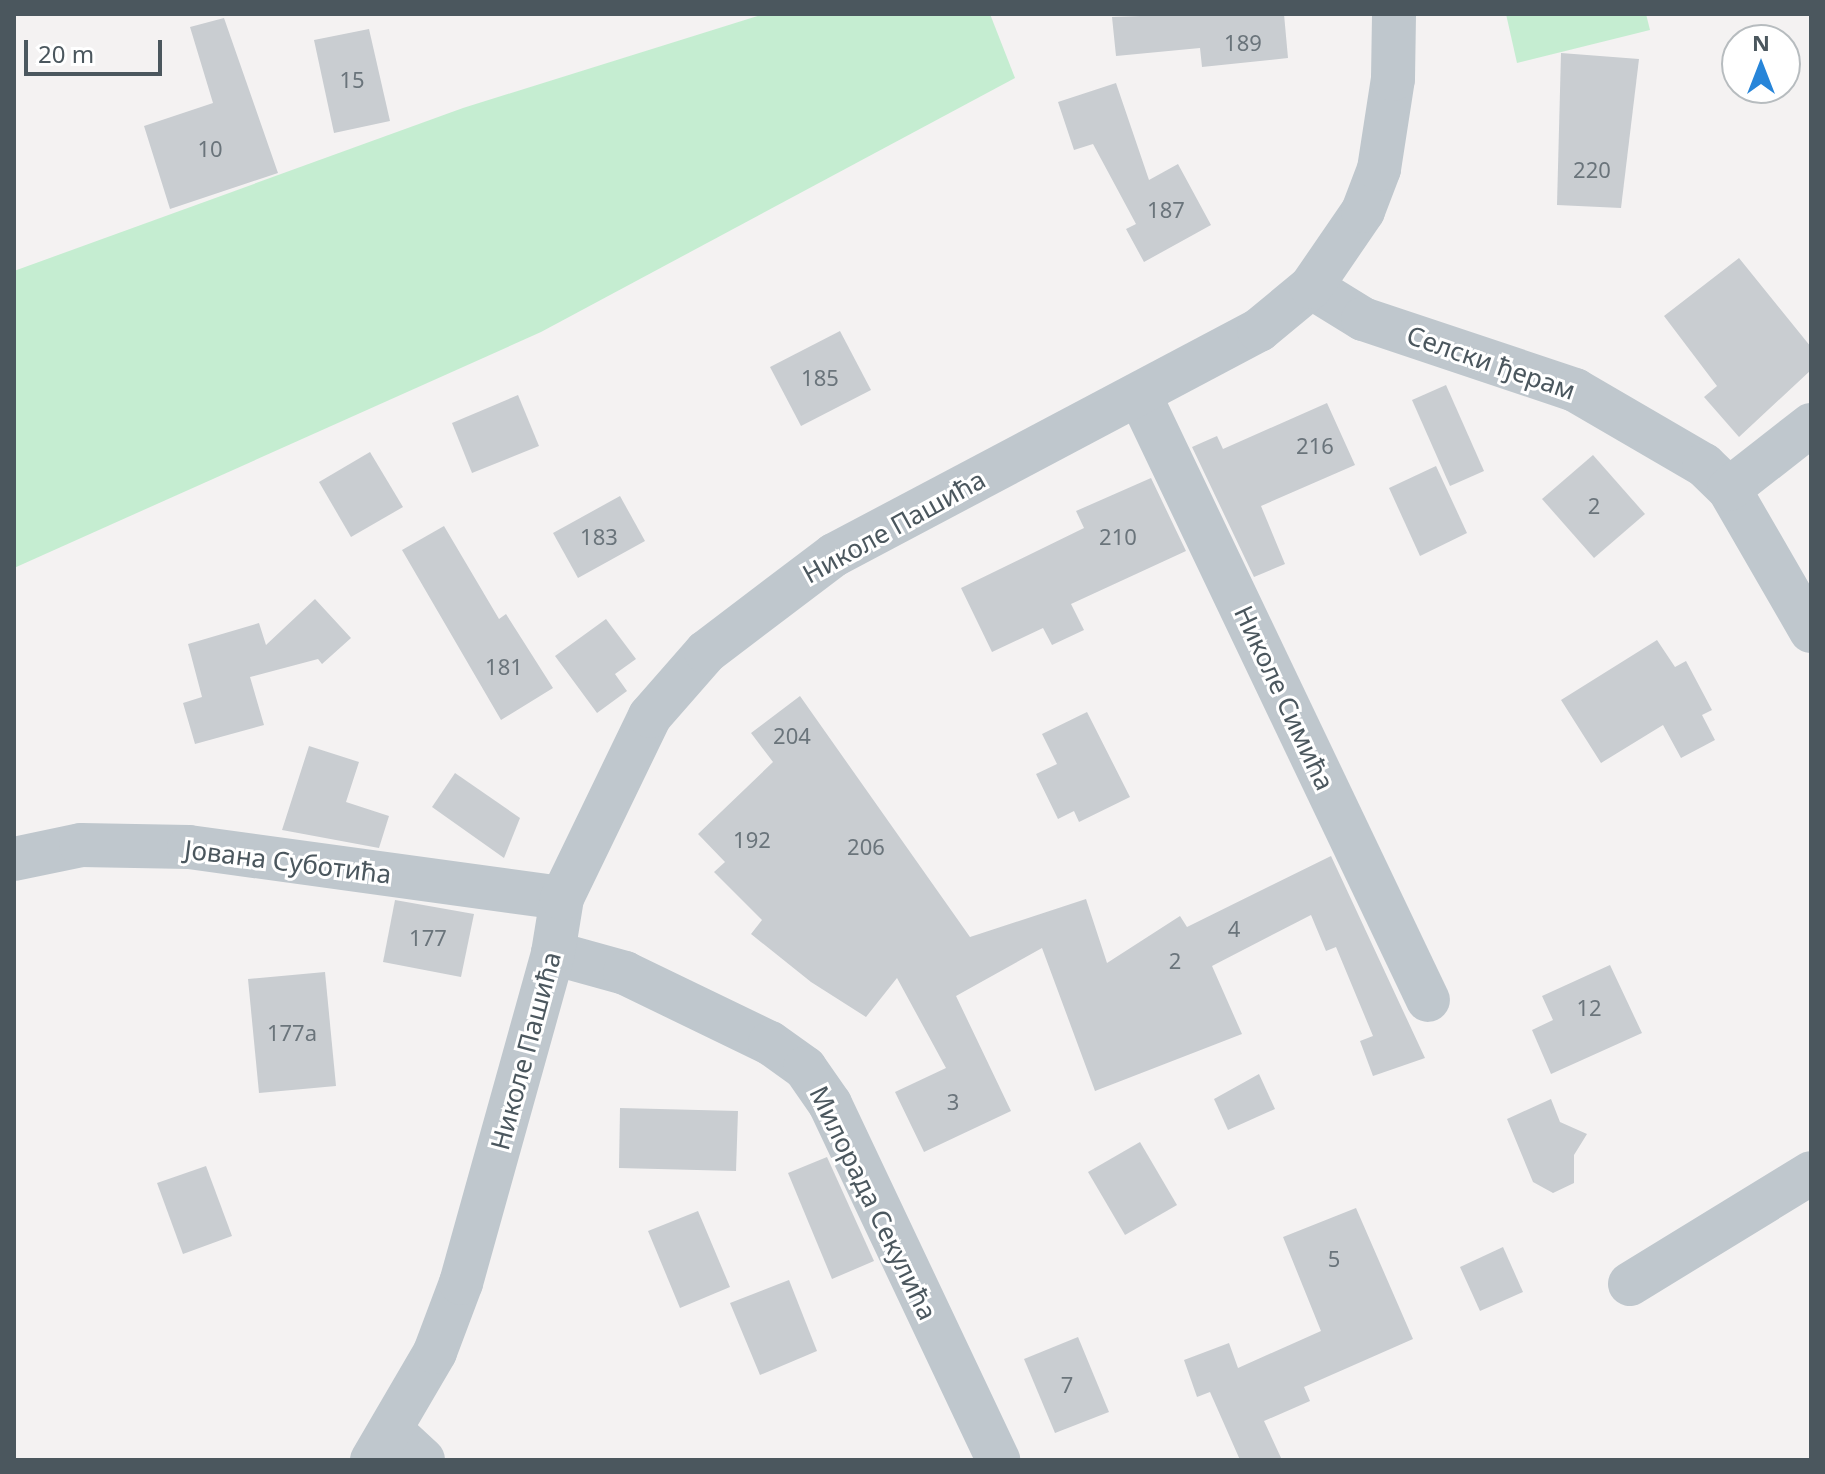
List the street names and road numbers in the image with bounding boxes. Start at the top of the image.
street label: Селски ђерам [1403,320,1579,406]
street label: Николе Пашића [797,464,991,590]
street label: Николе Симића [1228,601,1340,795]
street label: Јована Суботића [183,834,393,890]
street label: Николе Пашића [485,948,567,1154]
street label: Милорада Секулића [803,1081,943,1325]

